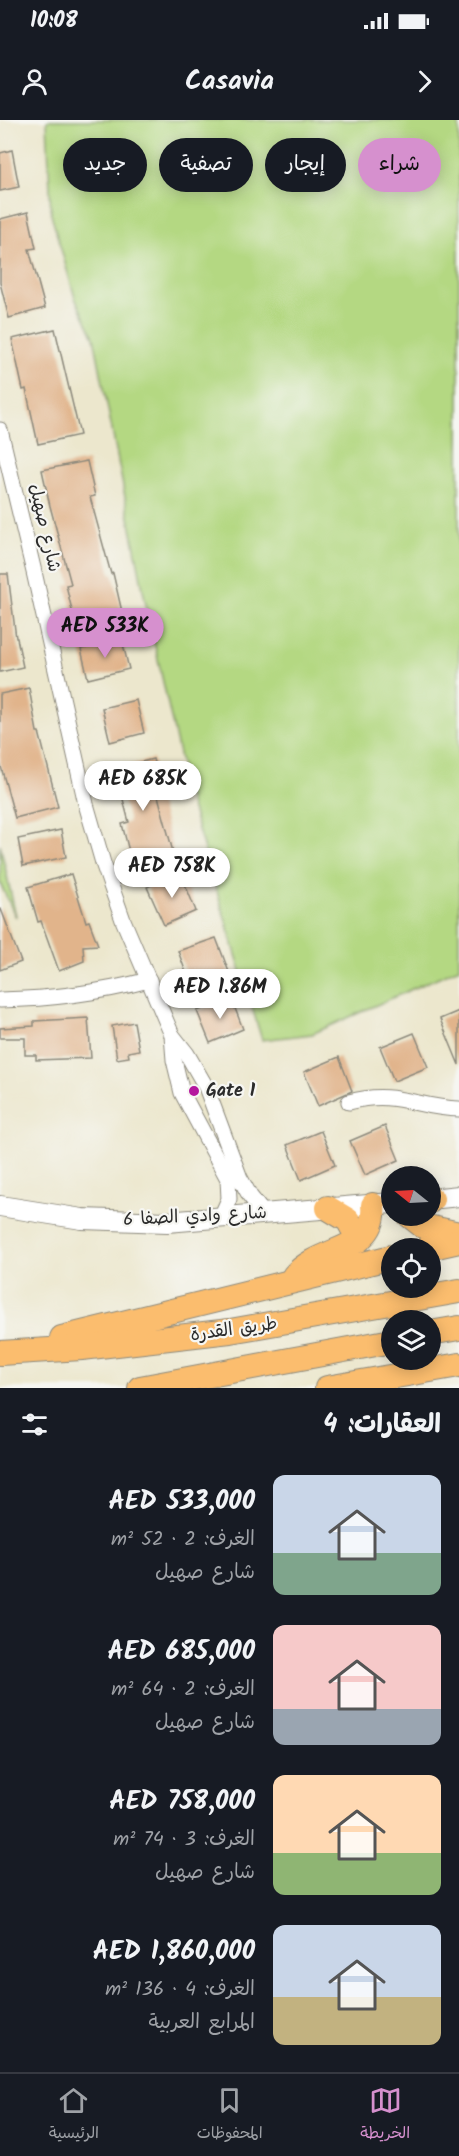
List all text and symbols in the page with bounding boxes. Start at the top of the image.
text: 10:08 [30,4,78,39]
text: Casavia [185,60,274,103]
icon: person [18,65,51,98]
icon: forward [408,65,441,98]
chip: جديد [63,138,147,192]
chip: تصفية [159,138,253,192]
chip: إيجار [265,138,346,192]
chip: شراء [358,138,441,192]
street label: شارع صهيل [20,481,68,575]
pin: AED 533K [43,608,167,659]
text: AED 533K [61,611,149,643]
pin: AED 685K [81,761,205,812]
text: AED 685K [98,764,188,796]
pin: AED 758K [110,848,234,899]
text: AED 758K [128,851,216,883]
pin: AED 1.86M [151,969,289,1020]
text: AED 1.86M [173,972,267,1004]
place label: Gate 1 [206,1077,256,1106]
marker: Gate 1 [187,1084,201,1098]
north arrow [381,1166,441,1226]
map controls [381,1166,441,1370]
street label: شارع وادي الصفا 6 [122,1199,268,1235]
button: locate [381,1238,441,1298]
street label: طريق القدرة [189,1310,279,1350]
button: layers [381,1310,441,1370]
text: العقارات: 4 [323,1404,441,1446]
icon: filters [18,1408,51,1441]
text: AED 533,000 [109,1481,255,1523]
icon: home [321,1499,393,1571]
text: الغرف: 2 · 52 m² [111,1524,255,1556]
text: شارع صهيل [155,1557,255,1589]
text: AED 685,000 [108,1631,255,1673]
icon: home [321,1649,393,1721]
text: الغرف: 2 · 64 m² [111,1674,255,1706]
text: شارع صهيل [155,1707,255,1739]
text: AED 758,000 [109,1781,255,1823]
icon: home [321,1799,393,1871]
text: الغرف: 3 · 74 m² [113,1824,255,1856]
text: شارع صهيل [155,1857,255,1889]
text: AED 1,860,000 [93,1931,255,1973]
icon: home [321,1949,393,2021]
text: الغرف: 4 · 136 m² [105,1974,255,2006]
text: المرابع العربية [149,2007,255,2039]
tab: الرئيسية [49,2084,99,2147]
tab: المحفوظات [197,2084,263,2147]
tab: الخريطة [360,2084,410,2147]

